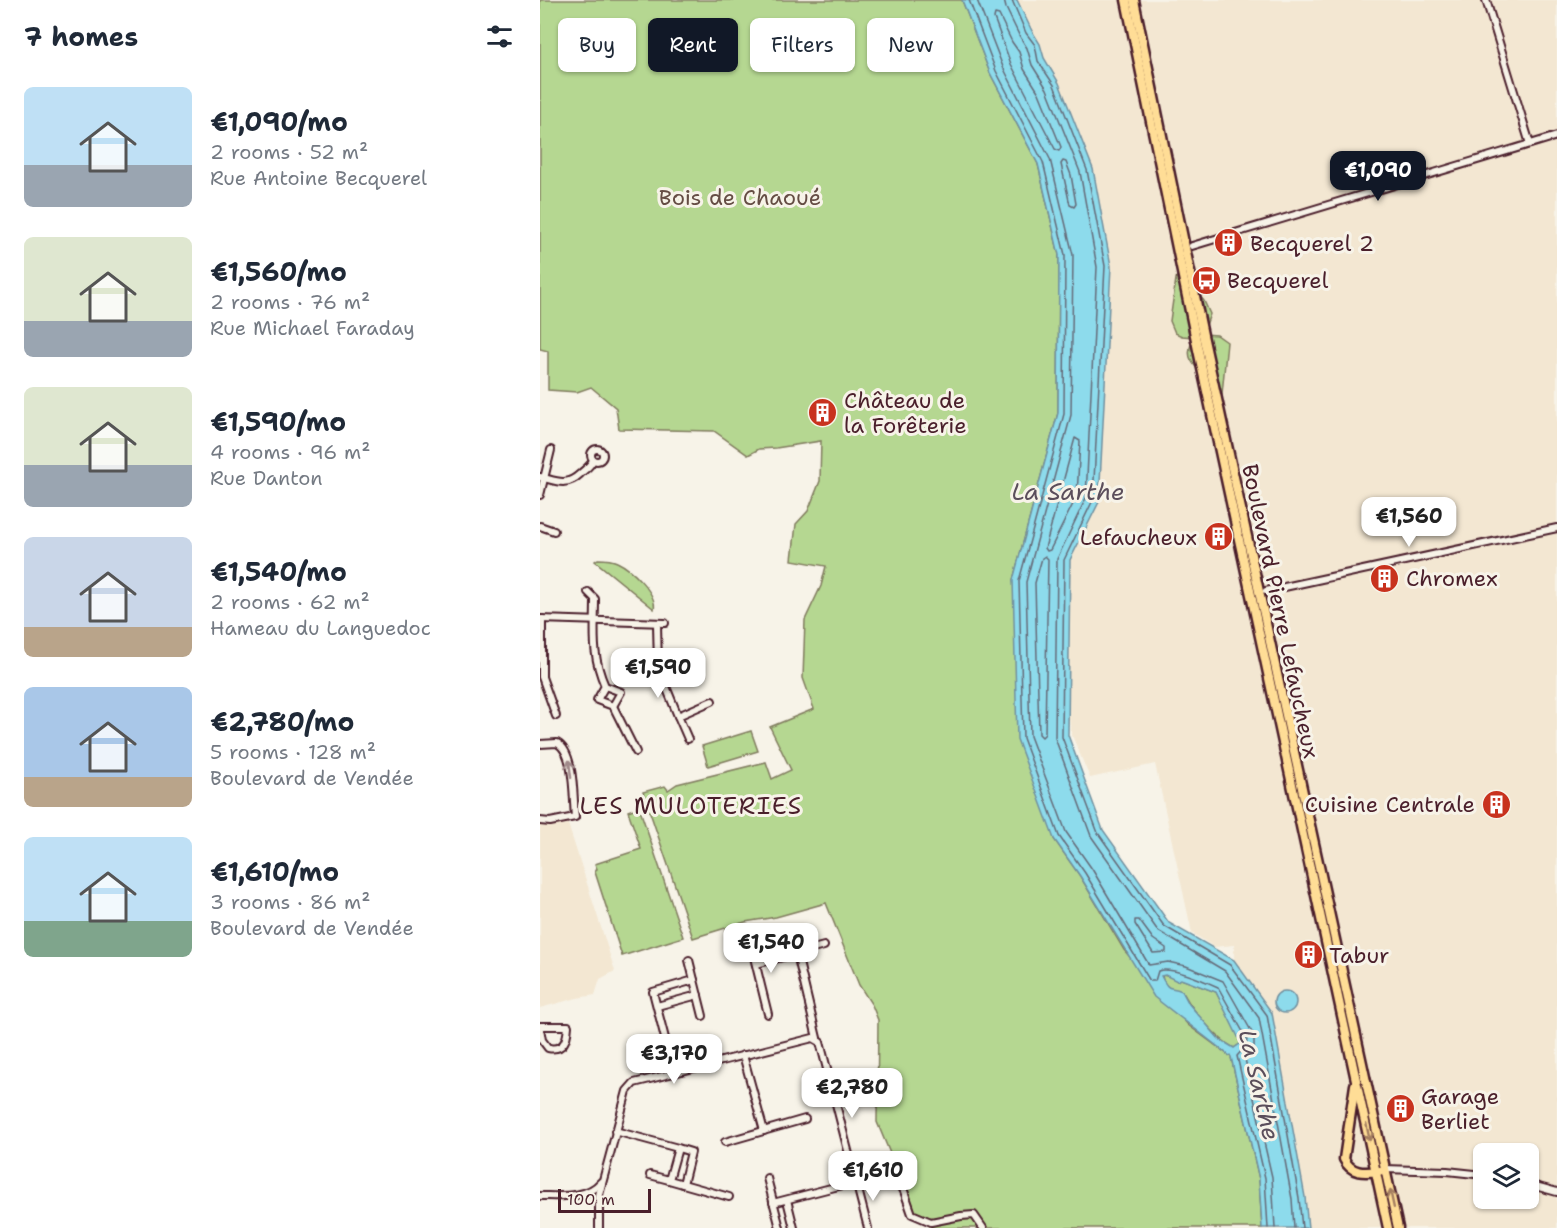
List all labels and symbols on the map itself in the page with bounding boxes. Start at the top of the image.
pin: €1,090 [1329,151,1427,202]
park label: Bois de Chaoué [659,183,821,212]
building icon: Becquerel 2 [1213,227,1245,259]
place label: Becquerel 2 [1250,229,1374,258]
bus stop icon: Becquerel [1190,264,1222,296]
place label: Becquerel [1227,266,1329,295]
place label: Château de la Forêterie [844,386,967,440]
building icon: Château de la Forêterie [807,397,839,429]
street label: Boulevard Pierre Lefaucheux [1235,461,1326,761]
water label: La Sarthe [1012,476,1124,508]
pin: €1,560 [1360,497,1458,548]
building icon: Lefaucheux [1202,521,1234,553]
place label: Lefaucheux [1080,523,1197,552]
building icon: Chromex [1369,562,1401,594]
place label: Chromex [1406,564,1498,593]
pin: €1,590 [609,648,707,699]
one-way arrow [564,760,575,779]
building icon: Cuisine Centrale [1480,788,1512,820]
district label: LES MULOTERIES [579,790,803,822]
place label: Cuisine Centrale [1305,790,1475,819]
pin: €1,540 [722,923,820,974]
building icon: Tabur [1292,939,1324,971]
place label: Tabur [1329,941,1390,970]
water label: La Sarthe [1231,1026,1287,1144]
pin: €3,170 [625,1034,723,1085]
pin: €2,780 [803,1068,901,1119]
place label: Garage Berliet [1421,1082,1499,1136]
building icon: Garage Berliet [1384,1093,1416,1125]
one-way arrow [1363,1122,1374,1142]
pin: €1,610 [824,1151,922,1202]
scale bar [558,1186,651,1214]
one-way arrow [1385,1189,1397,1208]

